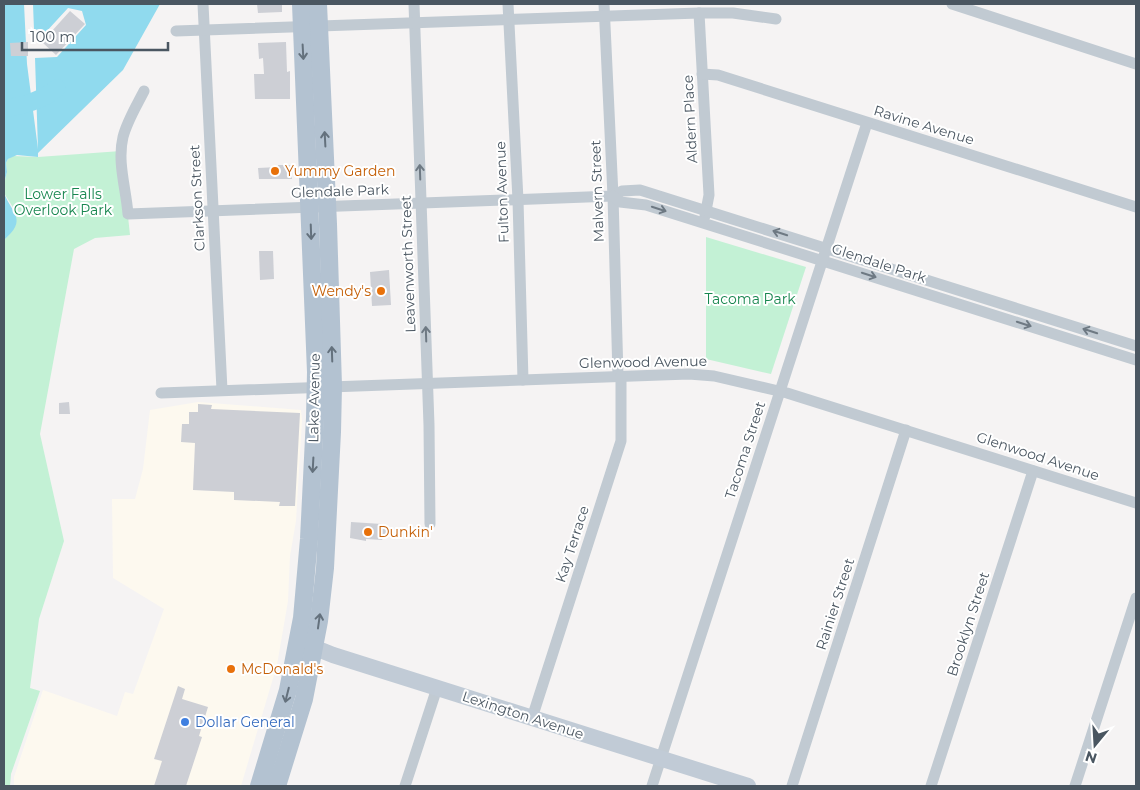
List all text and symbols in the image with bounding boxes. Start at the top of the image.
scale bar [22,20,169,52]
text: 100 m [30,27,75,46]
one-way arrow [298,44,308,60]
street label: Aldern Place [679,74,701,164]
street label: Ravine Avenue [872,101,976,149]
one-way arrow [320,131,329,147]
street label: Malvern Street [586,139,608,242]
street label: Fulton Avenue [491,141,513,243]
street label: Clarkson Street [185,144,209,252]
place label: Yummy Garden [285,162,395,180]
one-way arrow [415,164,425,180]
marker: Yummy Garden [269,165,281,177]
street label: Glendale Park [291,180,390,202]
park label: Lower Falls Overlook Park [14,185,113,219]
street label: Leavenworth Street [397,195,419,333]
one-way arrow [651,205,666,214]
one-way arrow [306,224,316,240]
one-way arrow [773,228,789,237]
street label: Glendale Park [830,239,929,287]
one-way arrow [861,271,877,281]
place label: Wendy's [312,282,371,300]
marker: Wendy's [375,285,387,297]
park label: Tacoma Park [704,290,796,308]
one-way arrow [1016,320,1032,330]
one-way arrow [1082,326,1098,335]
one-way arrow [421,327,430,343]
one-way arrow [328,346,337,362]
street label: Glenwood Avenue [579,352,707,372]
street label: Lake Avenue [304,353,324,443]
street label: Tacoma Street [721,399,769,501]
street label: Glenwood Avenue [974,428,1102,484]
one-way arrow [308,456,317,472]
street label: Kay Terrace [551,503,593,585]
place label: Dunkin' [378,523,433,541]
marker: Dunkin' [362,526,374,538]
street label: Rainier Street [812,556,858,652]
street label: Brooklyn Street [943,569,993,678]
one-way arrow [314,613,324,629]
place label: McDonald's [241,660,323,678]
marker: McDonald's [225,663,237,675]
one-way arrow [281,687,291,703]
street label: Lexington Avenue [460,687,586,743]
place label: Dollar General [195,713,295,731]
marker: Dollar General [179,716,191,728]
north arrow [1070,720,1120,770]
text: N [1083,747,1099,768]

